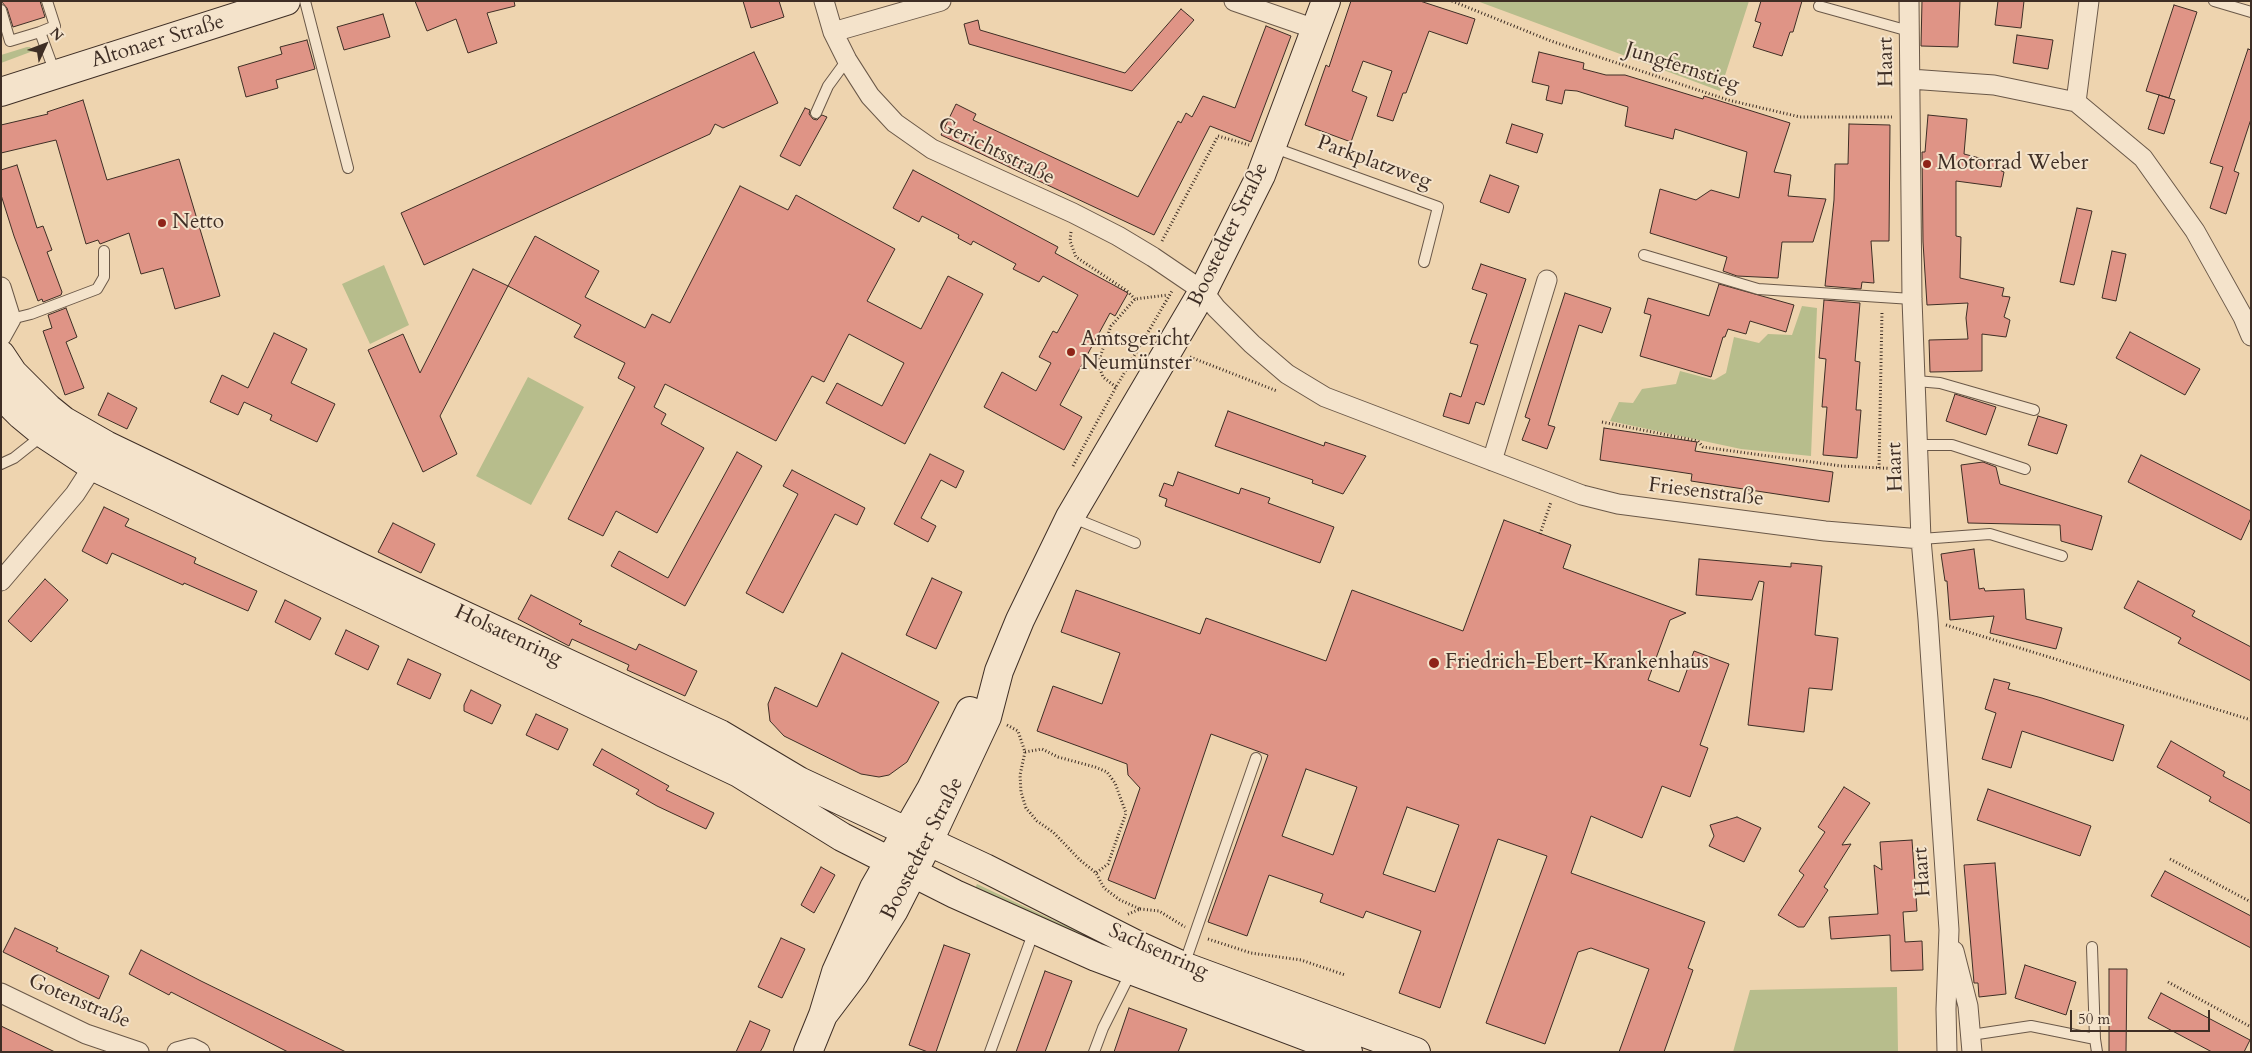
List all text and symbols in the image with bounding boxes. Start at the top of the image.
street label: Altonaer Straße [88,10,228,74]
north arrow [20,20,70,70]
text: N [45,24,67,45]
street label: Haart [1874,37,1900,87]
street label: Jungfernstieg [1622,38,1742,98]
street label: Gerichtsstraße [933,113,1059,191]
street label: Parkplatzweg [1313,131,1435,195]
place label: Motorrad Weber [1937,151,2089,177]
marker: Motorrad Weber [1921,158,1933,170]
street label: Boostedter Straße [1183,159,1275,311]
place label: Netto [172,210,224,236]
marker: Netto [156,217,168,229]
place label: Amtsgericht Neumünster [1081,327,1192,377]
marker: Amtsgericht Neumünster [1065,346,1077,358]
street label: Haart [1883,442,1909,492]
street label: Friesenstraße [1647,473,1765,513]
street label: Holsatenring [450,600,566,672]
place label: Friedrich-Ebert-Krankenhaus [1445,650,1709,676]
marker: Friedrich-Ebert-Krankenhaus [1427,656,1441,670]
street label: Boostedter Straße [876,773,970,925]
street label: Haart [1909,846,1937,898]
street label: Sachsenring [1104,919,1212,985]
street label: Gotenstraße [24,969,134,1035]
scale bar [2072,1000,2212,1032]
text: 50 m [2078,1009,2110,1029]

